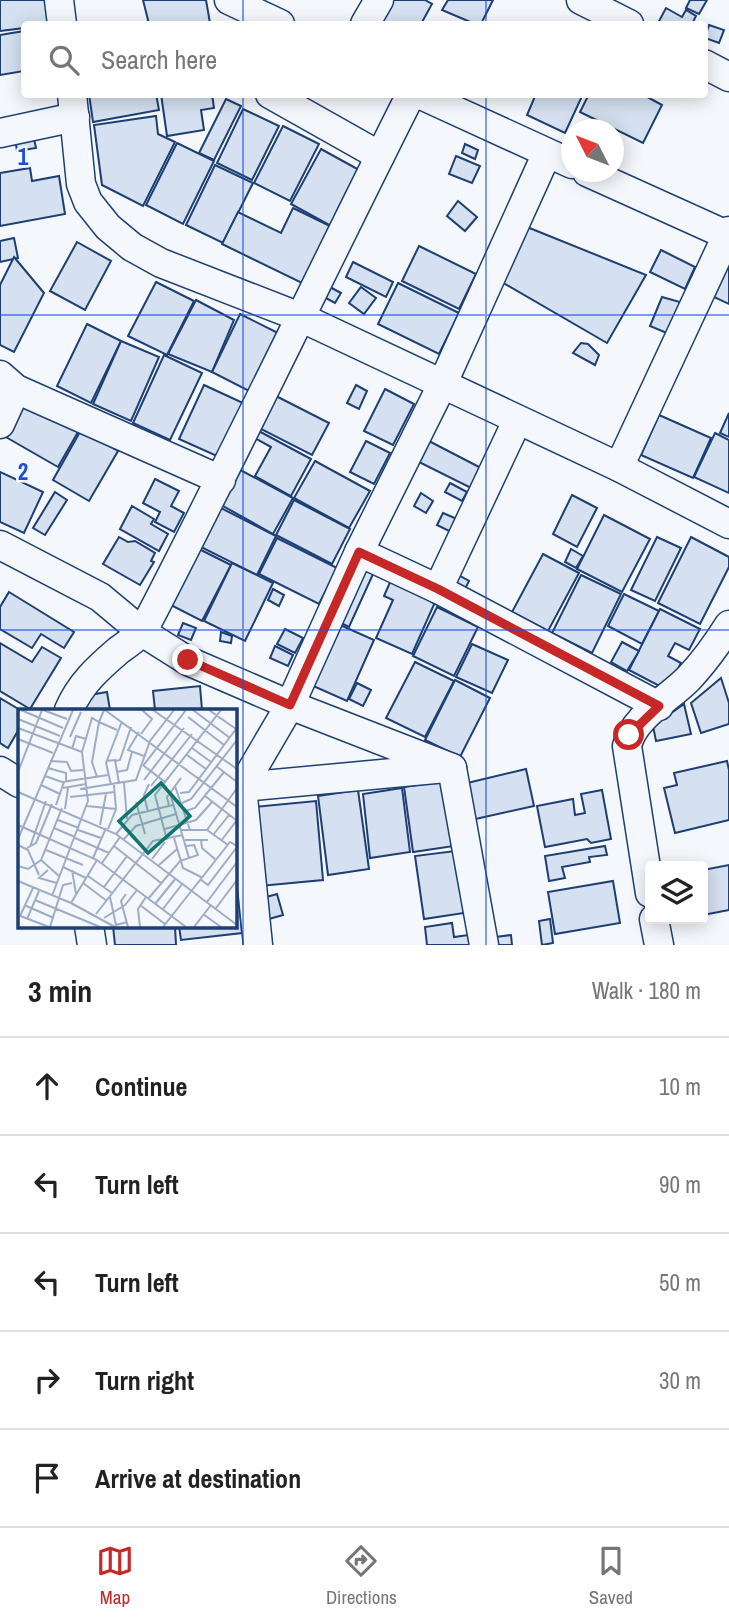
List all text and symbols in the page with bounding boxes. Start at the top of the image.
search box [21,21,708,98]
icon: search [45,41,83,79]
text: Search here [101,42,217,77]
north arrow [561,119,624,182]
text: 1 [18,141,29,172]
text: 2 [18,456,28,487]
route end [172,644,203,675]
inset map [18,709,236,928]
route start [613,719,644,750]
map controls [645,861,708,924]
button: layers [645,861,708,924]
text: 3 min [28,971,92,1011]
text: Walk · 180 m [592,975,701,1006]
icon: ahead [28,1067,66,1105]
text: Continue [95,1069,187,1104]
text: 10 m [659,1071,701,1102]
icon: left [28,1165,66,1203]
text: Turn left [95,1167,179,1202]
text: 90 m [659,1169,701,1200]
icon: left [28,1263,66,1301]
text: Turn left [95,1265,179,1300]
text: 50 m [659,1267,701,1298]
icon: right [28,1361,66,1399]
text: Turn right [95,1363,194,1398]
text: 30 m [659,1365,701,1396]
icon: arrive [28,1459,66,1497]
text: Arrive at destination [95,1461,301,1496]
tab: Map [96,1542,134,1610]
tab: Directions [326,1542,397,1610]
tab: Saved [589,1542,633,1610]

